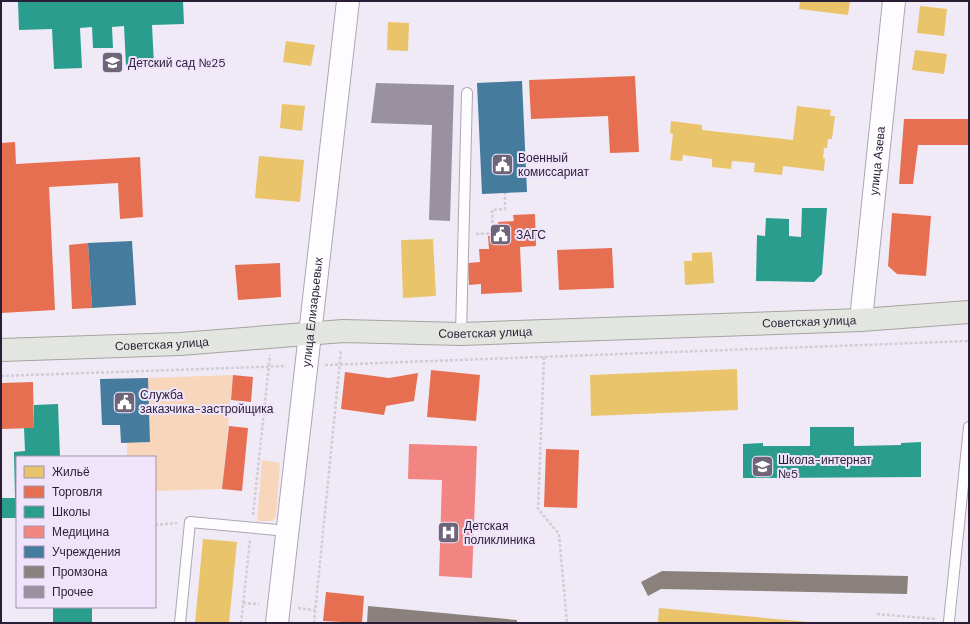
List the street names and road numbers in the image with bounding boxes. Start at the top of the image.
street label: улица Азева [866,125,889,196]
street label: улица Елизарьевых [298,256,327,368]
street label: Советская улица [762,312,857,331]
street label: Советская улица [438,323,533,342]
street label: Советская улица [115,334,210,354]

